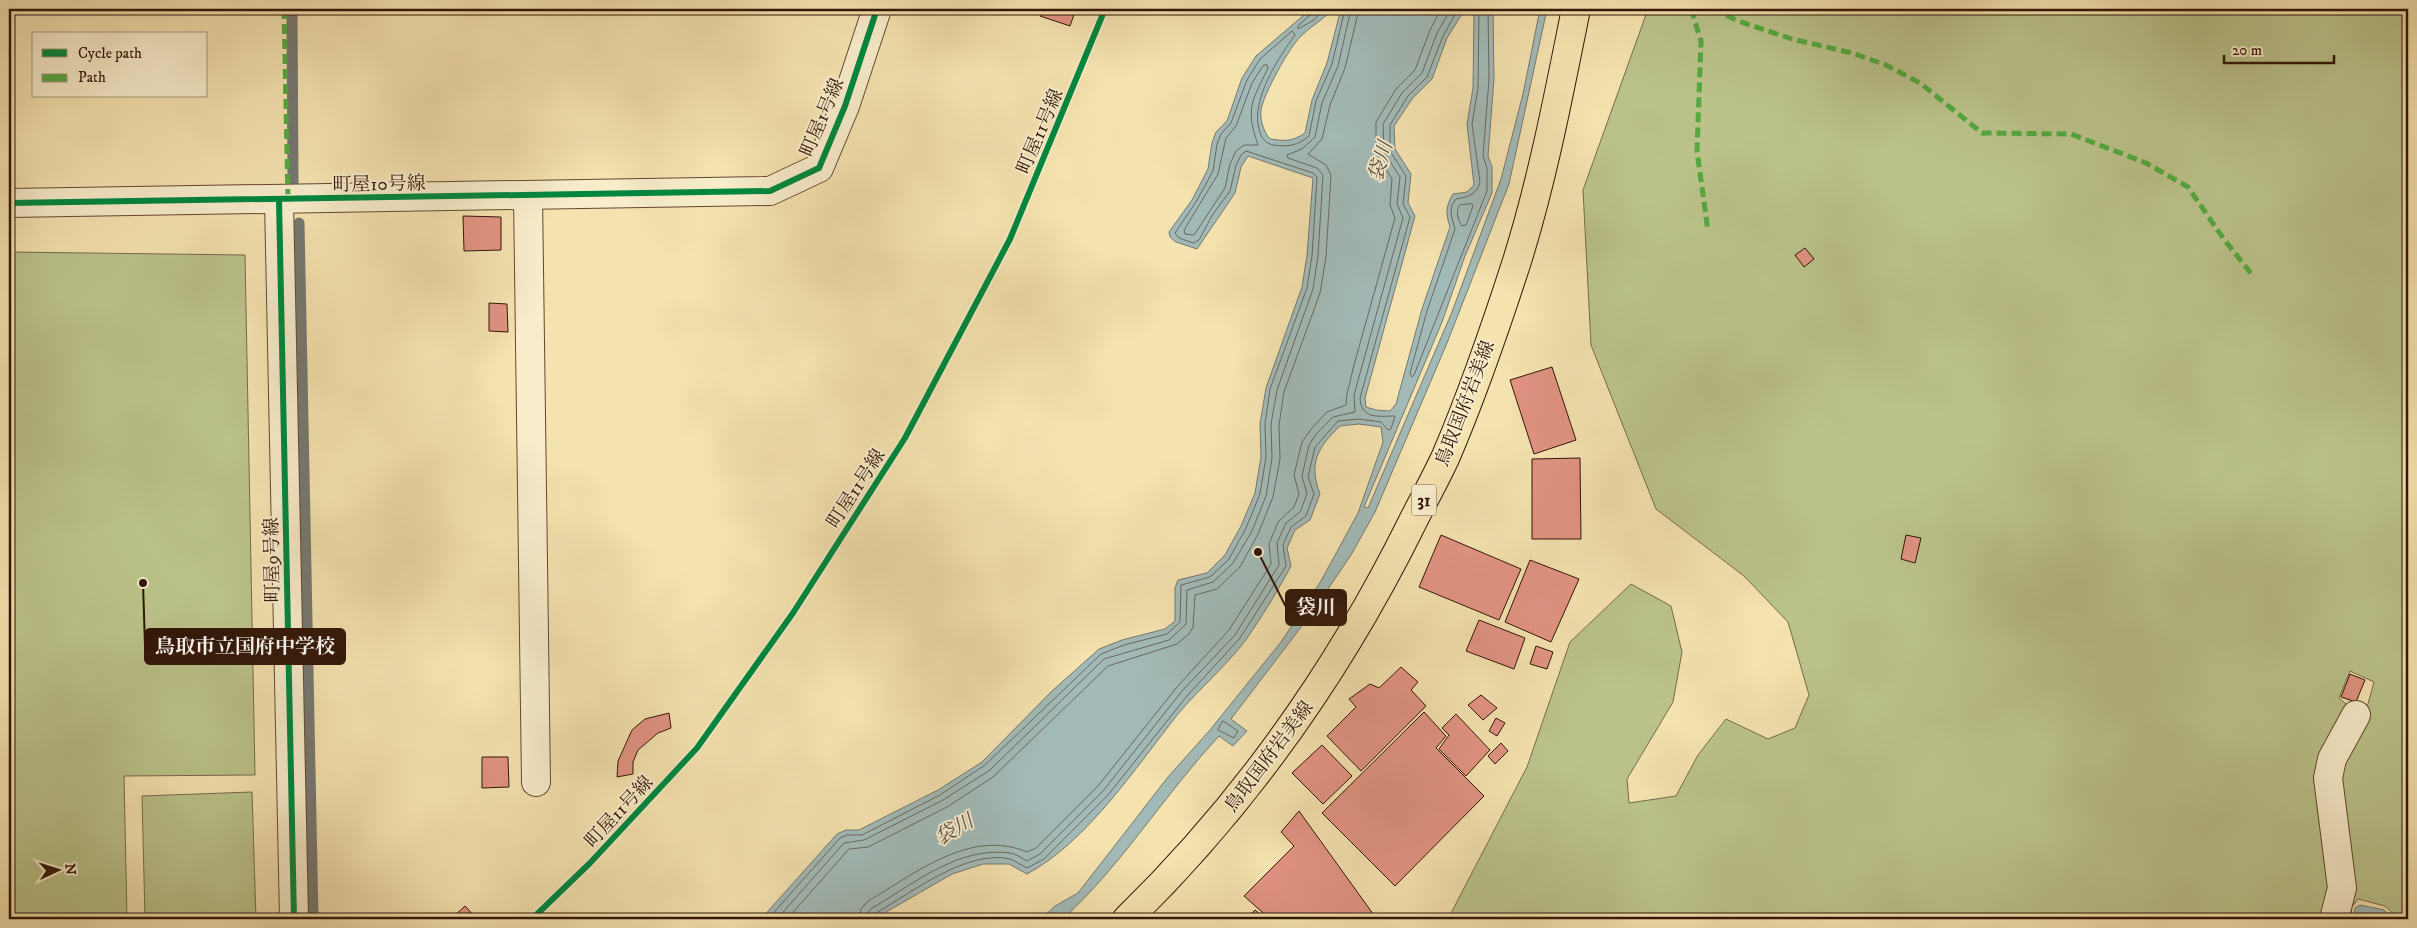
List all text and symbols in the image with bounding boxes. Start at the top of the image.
legend [32,32,208,98]
scale bar [2224,32,2334,64]
text: 20 m [2232,41,2262,60]
text: Cycle path [78,44,142,63]
text: Path [78,68,106,87]
street label: 町屋1号線 [796,75,849,160]
street label: 町屋11号線 [1012,86,1069,177]
water label: 袋川 [1364,137,1400,184]
street label: 町屋10号線 [332,172,426,197]
street label: 鳥取国府岩美線 [1431,337,1500,470]
street label: 町屋11号線 [822,445,890,533]
road number: 31 [1412,484,1436,516]
street label: 町屋9号線 [260,517,285,603]
callout: 袋川 [1286,590,1346,625]
text: 袋川 [1296,596,1336,621]
callout: 鳥取市立国府中学校 [145,629,345,664]
text: 鳥取市立国府中学校 [155,635,335,660]
street label: 鳥取国府岩美線 [1220,697,1318,817]
street label: 町屋11号線 [580,771,658,853]
water label: 袋川 [931,808,980,851]
north arrow [32,846,82,896]
text: N [61,863,79,876]

